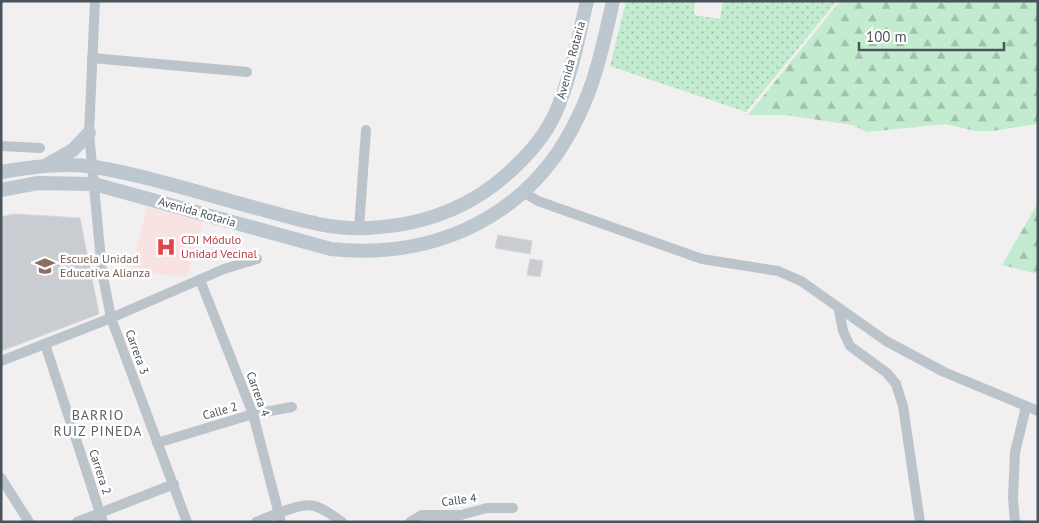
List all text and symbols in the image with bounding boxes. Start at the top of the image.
street label: Avenida Rotaria [553,19,588,100]
scale bar [859,20,1004,52]
text: 100 m [866,27,907,46]
street label: Avenida Rotaria [157,193,238,230]
place label: CDI Módulo Unidad Vecinal [181,232,258,261]
hospital icon: CDI Módulo Unidad Vecinal [155,236,177,258]
place label: Escuela Unidad Educativa Alianza [60,251,150,280]
school or university icon: Escuela Unidad Educativa Alianza [34,255,56,277]
street label: Carrera 3 [122,327,152,376]
street label: Carrera 4 [243,369,274,419]
street label: Calle 2 [201,398,239,423]
district label: BARRIO RUIZ PINEDA [53,406,143,440]
street label: Carrera 2 [86,447,115,496]
street label: Calle 4 [440,490,478,509]

